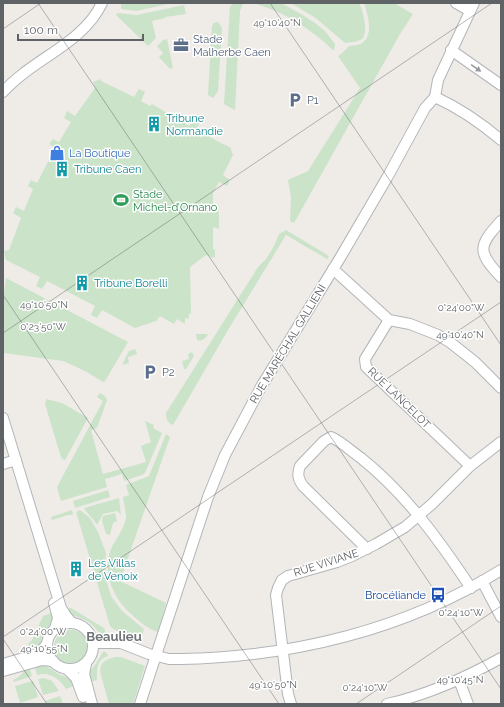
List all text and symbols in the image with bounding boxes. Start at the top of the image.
scale bar [18,16,143,42]
text: 49°10'40"N [253,17,301,28]
text: 100 m [24,23,58,37]
place label: Stade Malherbe Caen [193,33,271,59]
office icon: Stade Malherbe Caen [172,36,190,54]
one-way arrow [471,64,481,72]
parking icon: P1 [286,91,304,109]
place label: P1 [307,94,319,107]
place label: Tribune Normandie [166,112,224,138]
building icon: Tribune Normandie [145,115,163,133]
shop icon: La Boutique [48,144,66,162]
place label: La Boutique [69,147,131,160]
building icon: Tribune Caen [53,160,71,178]
place label: Tribune Caen [74,163,141,176]
place label: Stade Michel-d’Ornano [133,188,218,214]
sports icon: Stade Michel-d’Ornano [112,191,130,209]
building icon: Tribune Borelli [73,274,91,292]
place label: Tribune Borelli [94,277,167,290]
street label: RUE MARÉCHAL GALLIENI [246,282,329,406]
text: 49°10'50"N [20,299,68,310]
text: 0°24'00"W [438,302,485,313]
text: 0°23'50"W [20,321,66,332]
text: 49°10'40"N [436,329,484,340]
parking icon: P2 [141,363,159,381]
street label: RUE LANCELOT [365,365,433,431]
place label: P2 [162,366,175,379]
street label: RUE VIVIANE [292,546,360,580]
place label: Les Villas de Venoix [88,557,138,583]
building icon: Les Villas de Venoix [67,560,85,578]
bus stop icon: Brocéliande [429,586,447,604]
place label: Brocéliande [365,589,427,602]
text: 0°24'10"W [439,607,484,618]
text: 0°24'00"W [20,626,67,637]
district label: Beaulieu [86,629,142,644]
text: 49°10'55"N [20,643,68,654]
text: 49°10'45"N [437,674,483,685]
text: 49°10'50"N [249,679,297,690]
text: 0°24'10"W [343,682,388,693]

